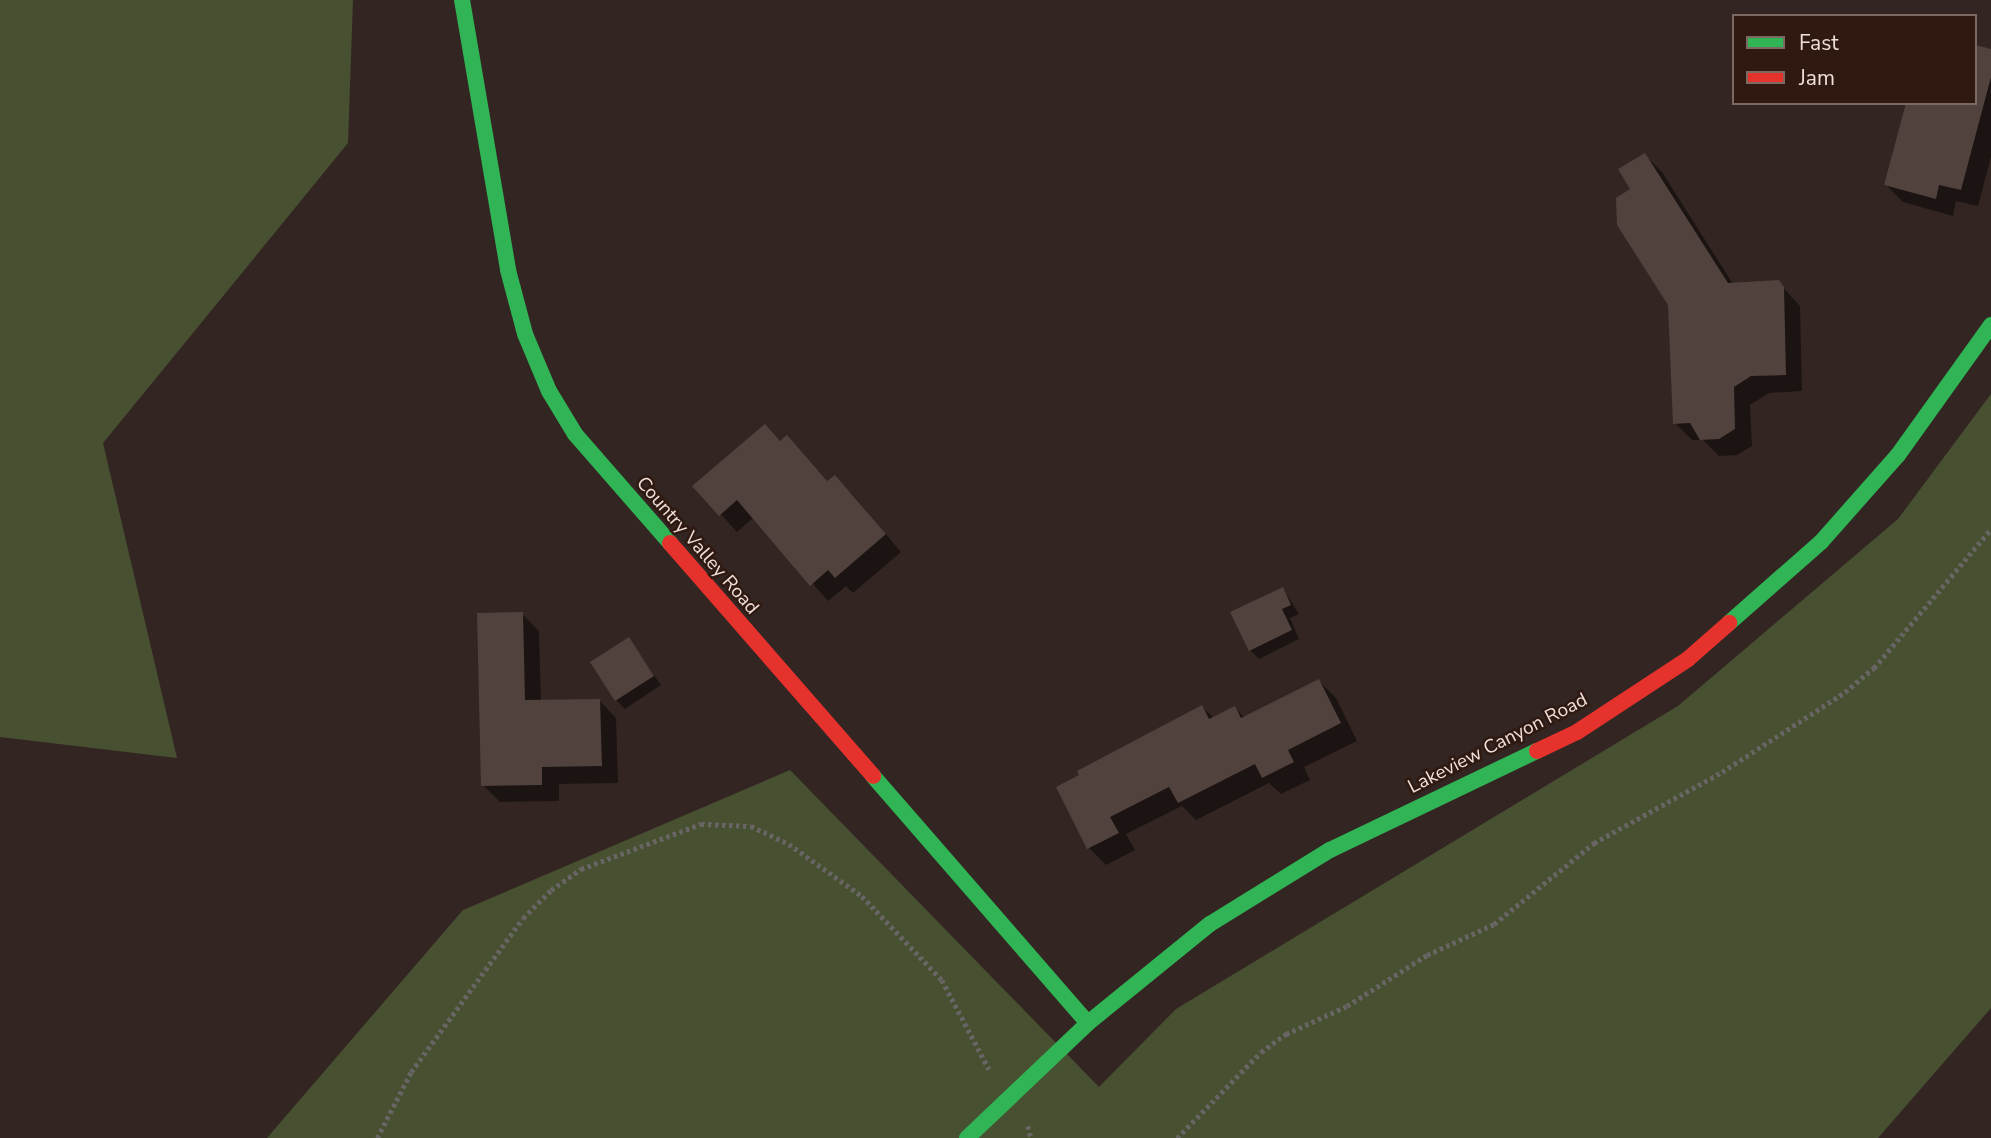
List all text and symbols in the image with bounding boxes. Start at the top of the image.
legend [1732,14,1977,105]
text: Fast [1799,29,1839,57]
text: Jam [1799,64,1835,92]
street label: Country Valley Road [631,473,763,619]
street label: Lakeview Canyon Road [1405,689,1591,799]

